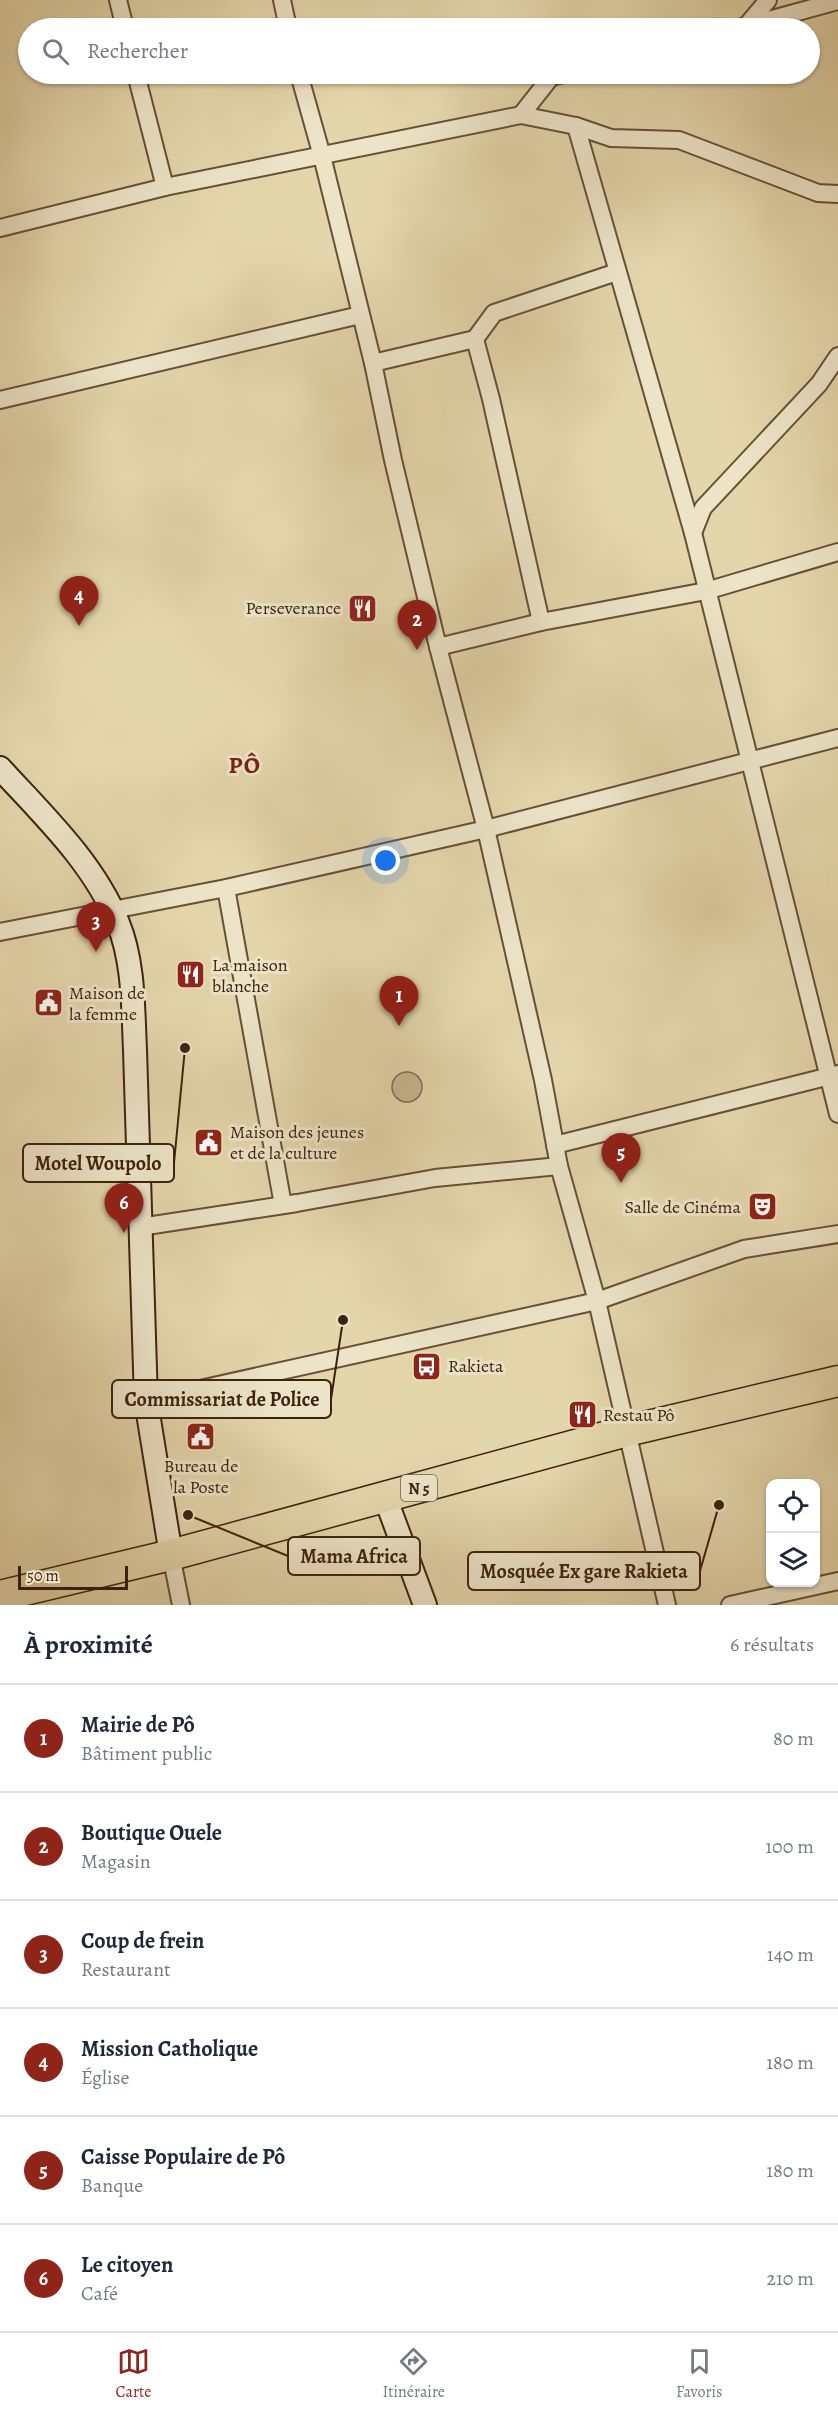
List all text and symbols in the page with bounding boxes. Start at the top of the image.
search box [18,18,820,84]
icon: search [39,35,72,68]
text: Rechercher [87,36,188,66]
pin: 4 [60,576,98,626]
restaurant icon: Perseverance [346,592,378,624]
place label: Perseverance [245,596,341,620]
pin: 2 [398,600,436,650]
district label: PÔ [228,749,262,781]
your location [371,846,400,875]
pin: 3 [76,902,116,952]
place label: La maison blanche [212,953,288,998]
restaurant icon: La maison blanche [175,959,207,991]
pin: 1 [380,976,418,1026]
place label: Maison de la femme [69,981,145,1026]
public building icon: Maison de la femme [32,987,64,1019]
place label: Maison des jeunes et de la culture [230,1120,364,1165]
public building icon: Maison des jeunes et de la culture [193,1126,225,1158]
pin: 5 [602,1134,640,1183]
callout: Motel Woupolo [23,1144,174,1182]
text: Motel Woupolo [34,1150,162,1177]
pin: 6 [104,1184,144,1233]
theatre icon: Salle de Cinéma [746,1191,778,1223]
place label: Salle de Cinéma [624,1195,742,1219]
bus stop icon: Rakieta [411,1350,443,1382]
place label: Rakieta [448,1354,504,1378]
callout: Commissariat de Police [112,1380,331,1418]
text: Commissariat de Police [125,1386,319,1413]
restaurant icon: Restau Pô [566,1399,598,1431]
place label: Restau Pô [603,1403,674,1427]
public building icon: Bureau de la Poste [185,1421,217,1453]
place label: Bureau de la Poste [164,1454,238,1499]
road number: N 5 [401,1475,437,1501]
map controls [766,1479,820,1587]
button: locate [766,1479,820,1533]
button: layers [766,1533,820,1587]
callout: Mama Africa [288,1537,420,1575]
text: Mama Africa [300,1543,408,1570]
callout: Mosquée Ex gare Rakieta [468,1552,700,1590]
text: Mosquée Ex gare Rakieta [480,1558,688,1585]
scale bar [18,1563,128,1590]
text: 50 m [27,1565,59,1587]
text: À proximité [24,1627,153,1662]
text: 6 résultats [730,1631,814,1658]
text: Mairie de Pô [81,1710,195,1740]
text: 1 [40,1725,47,1752]
text: 80 m [773,1725,814,1752]
text: Bâtiment public [81,1740,212,1767]
text: Boutique Ouele [81,1818,222,1848]
text: 2 [39,1833,48,1860]
text: 100 m [765,1833,814,1860]
text: Magasin [81,1848,151,1875]
text: Coup de frein [81,1926,204,1956]
text: 3 [39,1941,48,1968]
text: 140 m [767,1941,814,1968]
text: Restaurant [81,1956,171,1983]
text: Mission Catholique [81,2034,258,2064]
text: 4 [39,2049,48,2076]
text: 180 m [766,2049,814,2076]
text: Église [81,2064,130,2091]
text: Caisse Populaire de Pô [81,2142,285,2172]
text: 5 [39,2157,48,2184]
text: 180 m [766,2157,814,2184]
text: Banque [81,2172,143,2199]
text: Le citoyen [81,2250,173,2280]
text: 6 [39,2265,48,2292]
text: 210 m [766,2265,814,2292]
text: Café [81,2280,118,2307]
tab: Carte [115,2345,152,2403]
tab: Itinéraire [382,2345,445,2403]
tab: Favoris [676,2345,723,2403]

